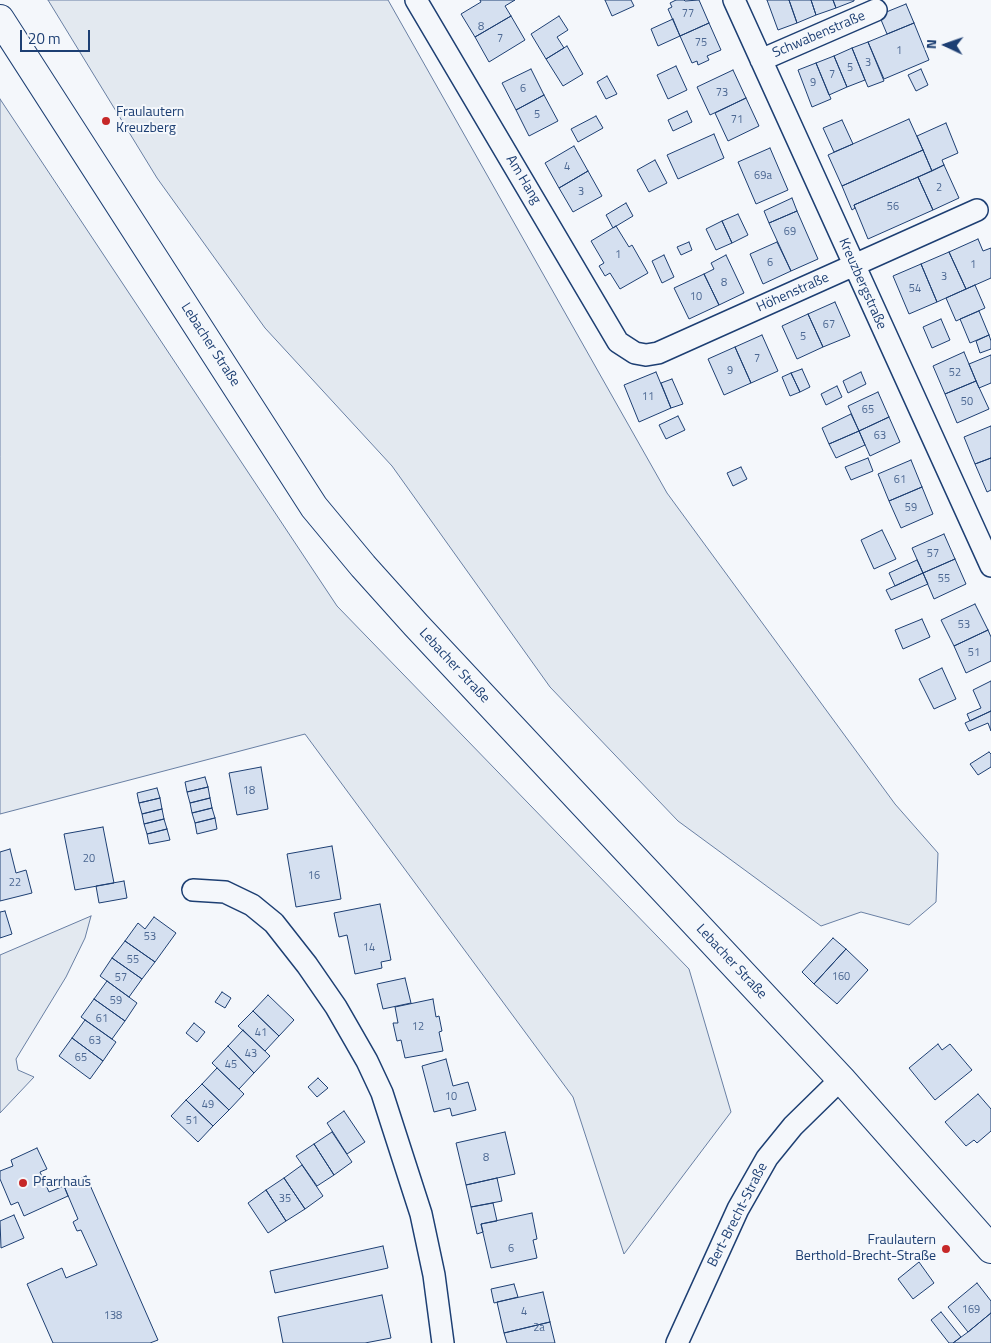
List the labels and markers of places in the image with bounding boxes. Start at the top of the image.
place label: Fraulautern Kreuzberg [116,105,184,138]
marker: Fraulautern Kreuzberg [100,115,112,127]
place label: Pfarrhaus [33,1175,91,1191]
marker: Pfarrhaus [17,1177,29,1189]
place label: Fraulautern Berthold-Brecht-Straße [795,1233,936,1266]
marker: Fraulautern Berthold-Brecht-Straße [940,1243,952,1255]

